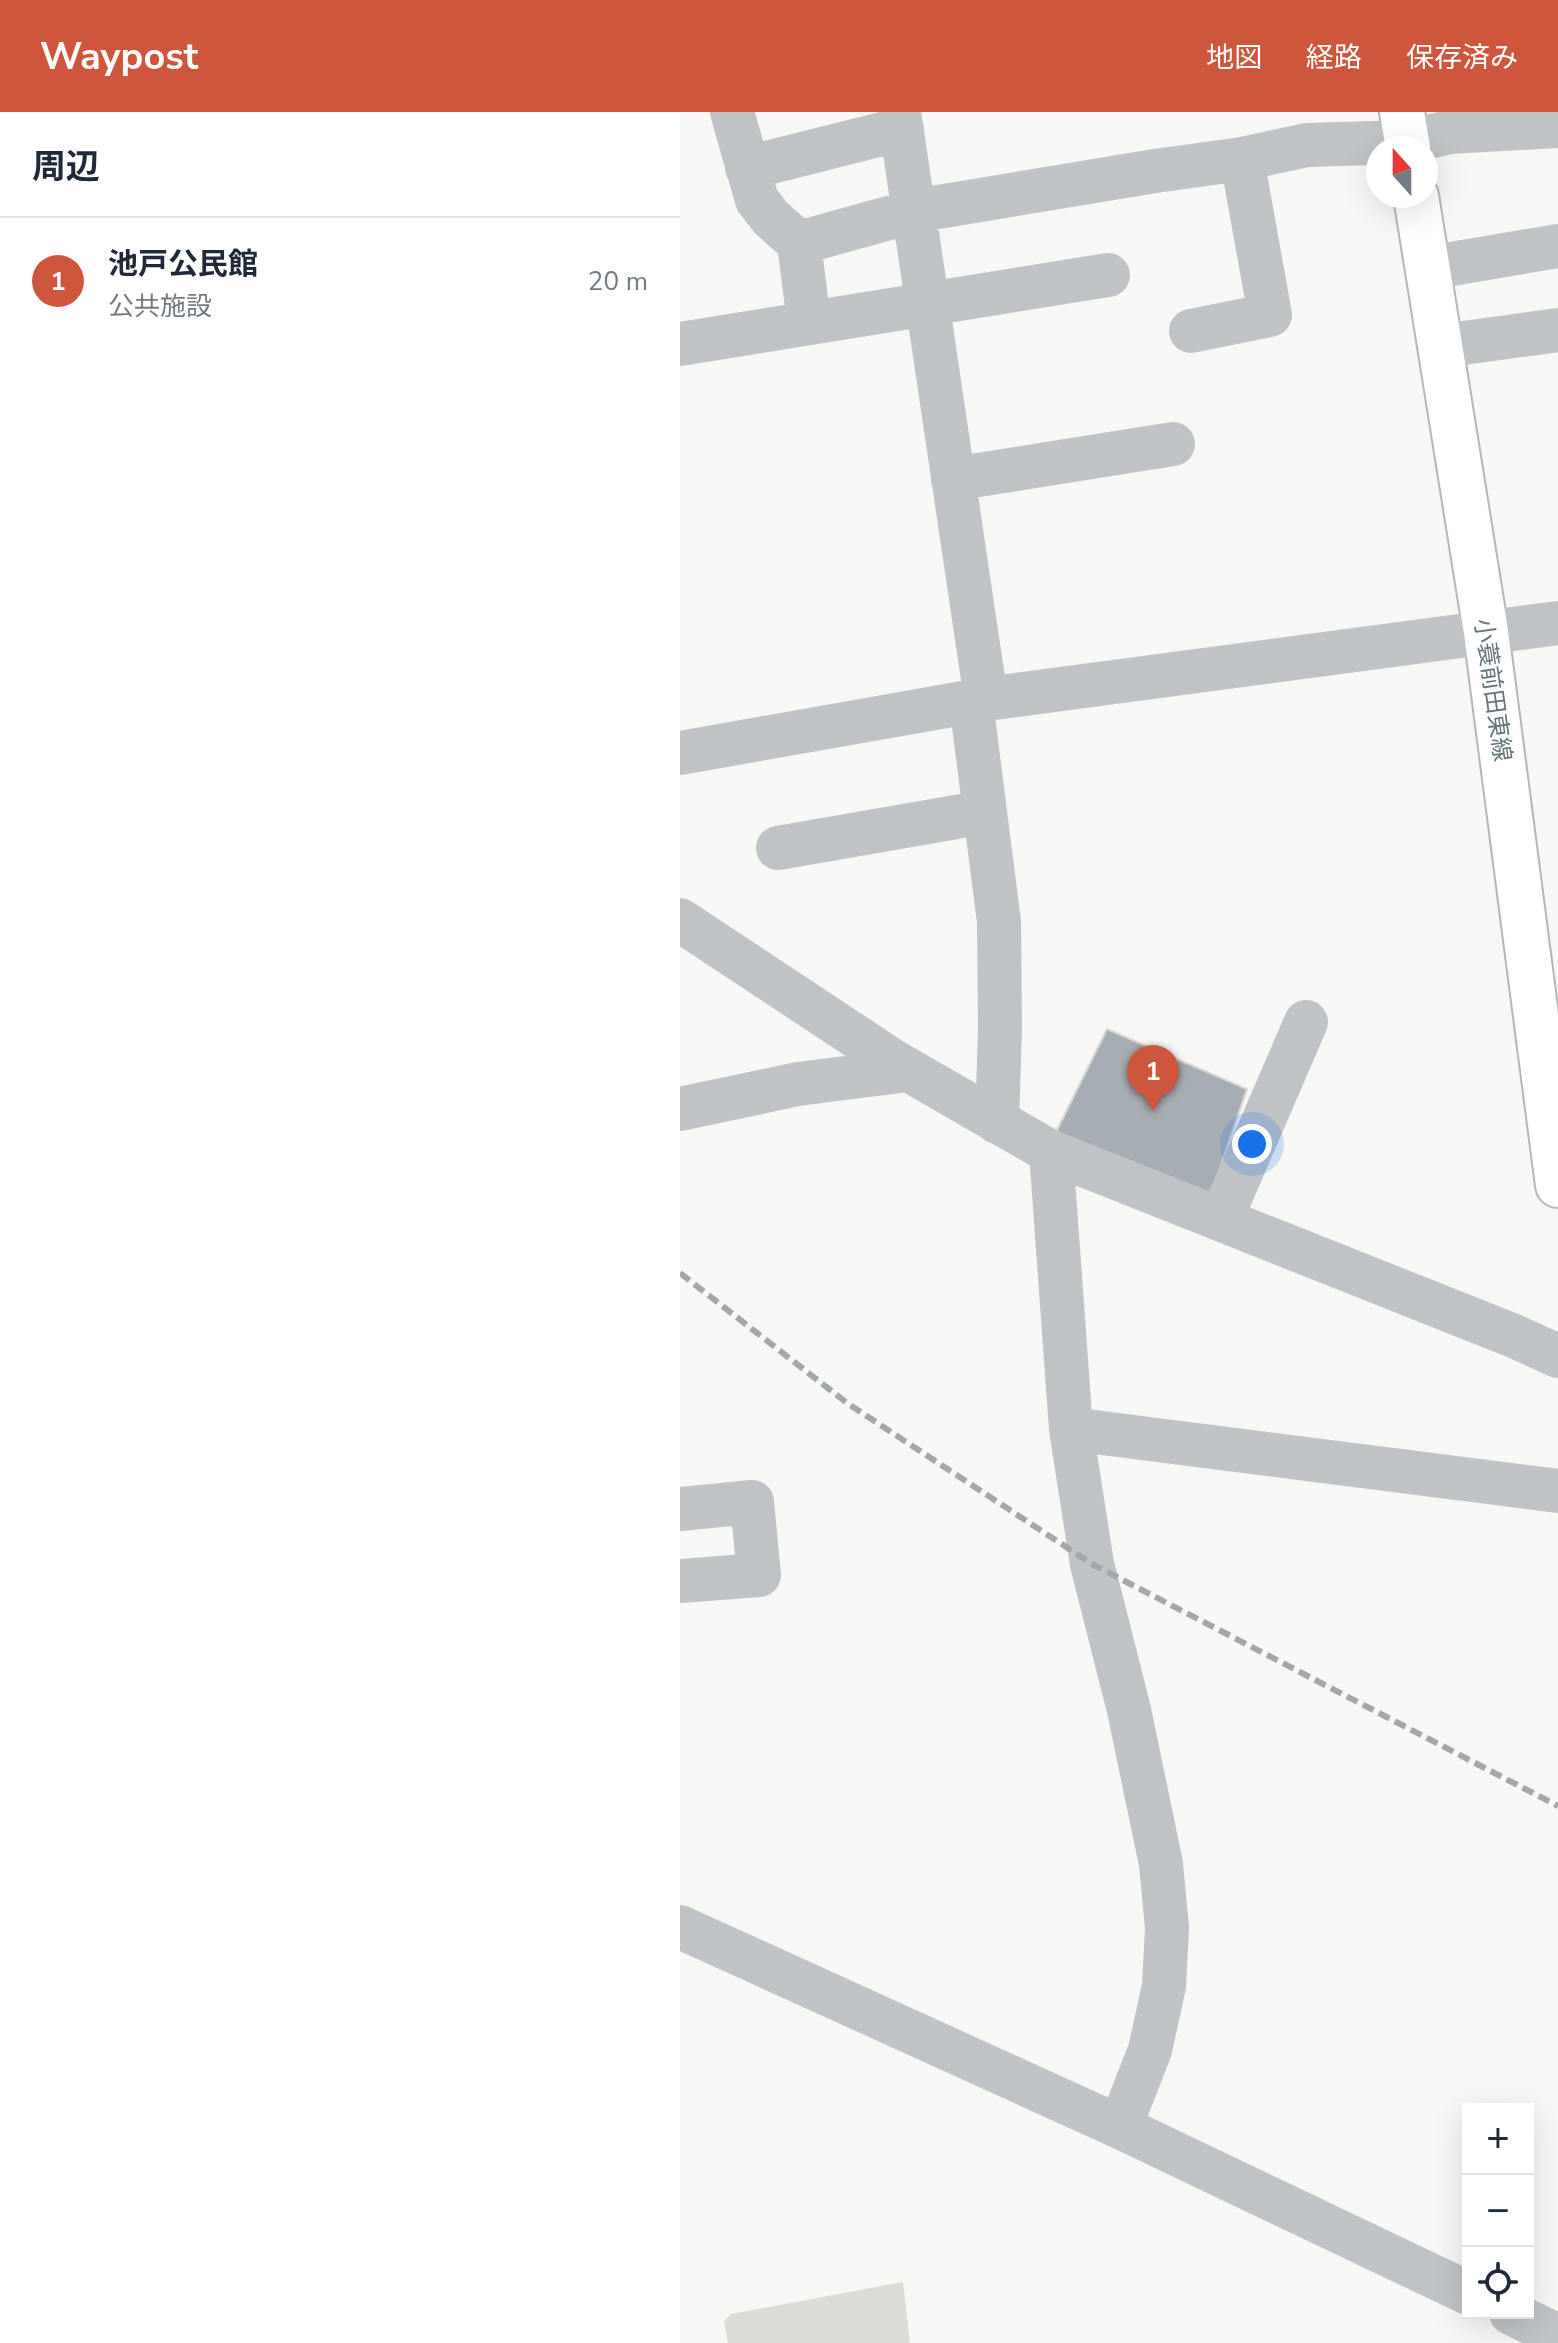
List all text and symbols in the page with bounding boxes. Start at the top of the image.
text: Waypost [40,31,198,82]
text: 地図 [1206,39,1262,77]
text: 経路 [1306,39,1362,77]
text: 保存済み [1406,39,1518,77]
north arrow [1366,136,1438,208]
text: 周辺 [32,144,100,190]
text: 池戸公民館 [108,244,258,285]
text: 1 [50,264,66,299]
text: 20 m [588,264,648,299]
text: 公共施設 [108,289,212,324]
street label: 小蓑前田東線 [1467,616,1519,764]
pin: 1 [1127,1045,1179,1111]
your location [1232,1124,1272,1164]
map controls [1462,2103,1534,2319]
button: + [1462,2103,1534,2175]
button: − [1462,2175,1534,2247]
button: locate [1462,2247,1534,2319]

